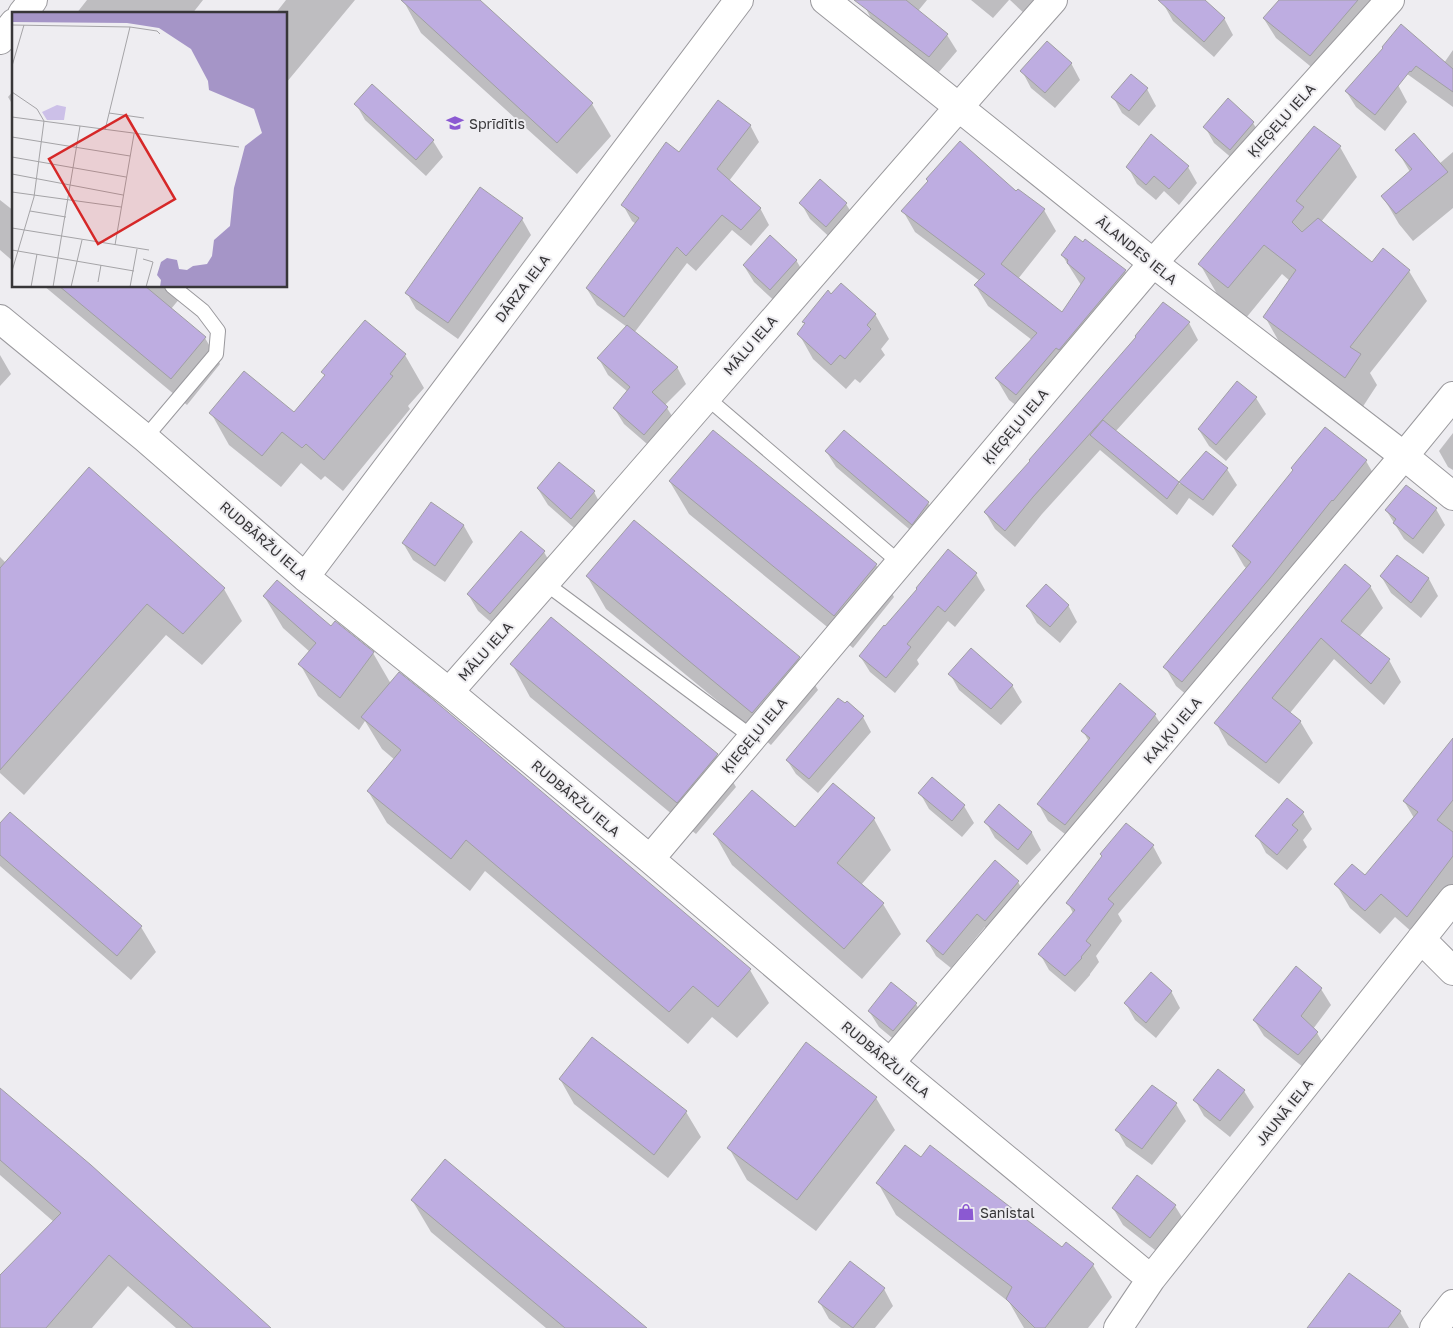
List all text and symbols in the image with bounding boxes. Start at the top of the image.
inset map [12,12,288,288]
street label: ĶIEĢEĻU IELA [1244,79,1320,161]
school or university icon: Sprīdītis [445,113,465,133]
place label: Sprīdītis [469,115,525,132]
street label: ĀLANDES IELA [1093,212,1181,288]
street label: DĀRZA IELA [491,250,553,325]
street label: MĀLU IELA [720,311,781,378]
street label: ĶIEĢEĻU IELA [979,384,1053,468]
street label: RUDBĀRŽU IELA [217,497,312,583]
street label: MĀLU IELA [454,618,516,684]
street label: ĶIEĢEĻU IELA [718,693,792,777]
street label: KAĻĶU IELA [1139,693,1206,767]
street label: RUDBĀRŽU IELA [528,756,624,840]
street label: RUDBĀRŽU IELA [838,1017,934,1101]
street label: JAUNĀ IELA [1252,1075,1316,1149]
shop icon: Sanistal [956,1202,976,1222]
place label: Sanistal [980,1204,1035,1221]

